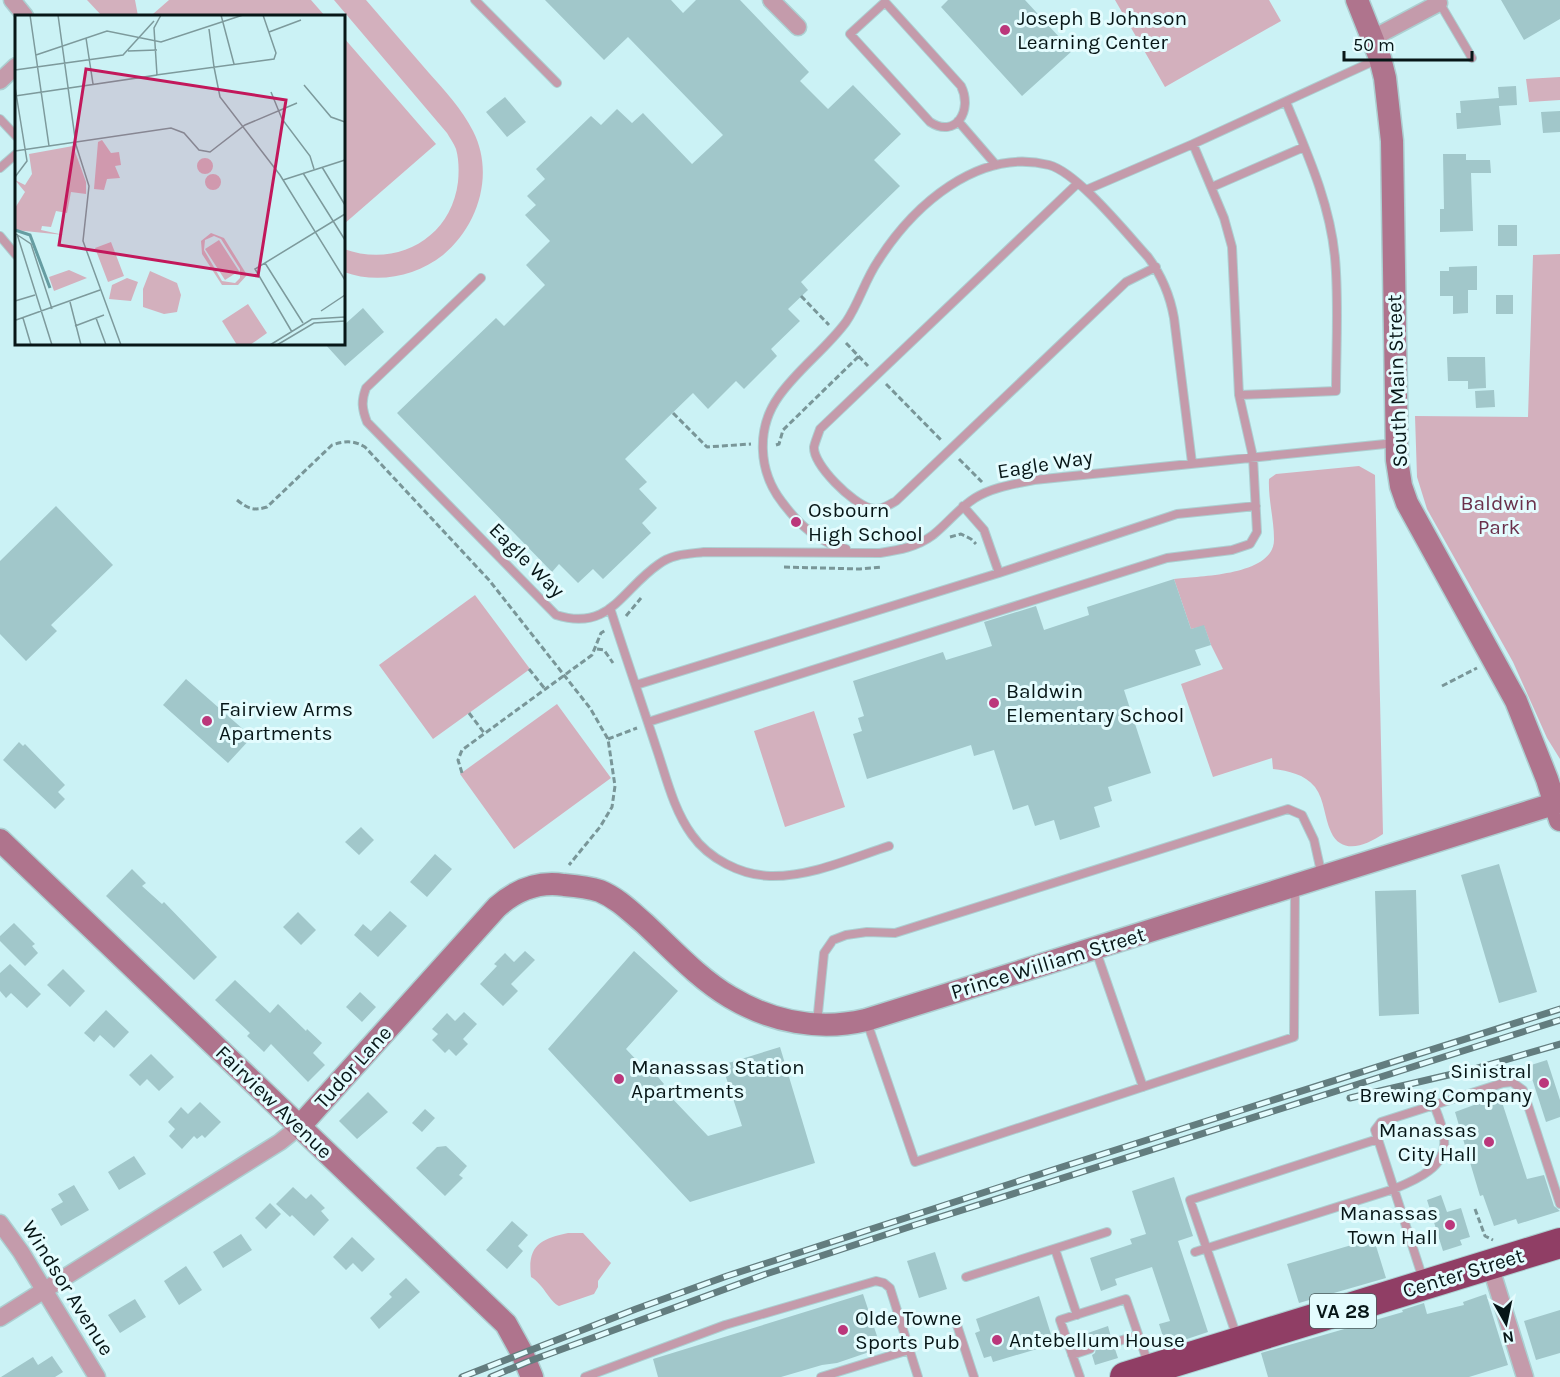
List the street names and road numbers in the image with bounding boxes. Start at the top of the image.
street label: South Main Street [1382,294,1412,468]
street label: Eagle Way [996,445,1095,483]
street label: Eagle Way [484,517,570,603]
street label: Prince William Street [948,922,1148,1004]
street label: Tudor Lane [310,1021,396,1113]
street label: Fairview Avenue [211,1040,337,1164]
street label: Windsor Avenue [17,1216,119,1360]
street label: Center Street [1400,1243,1526,1303]
road number: VA 28 [1310,1294,1376,1328]

